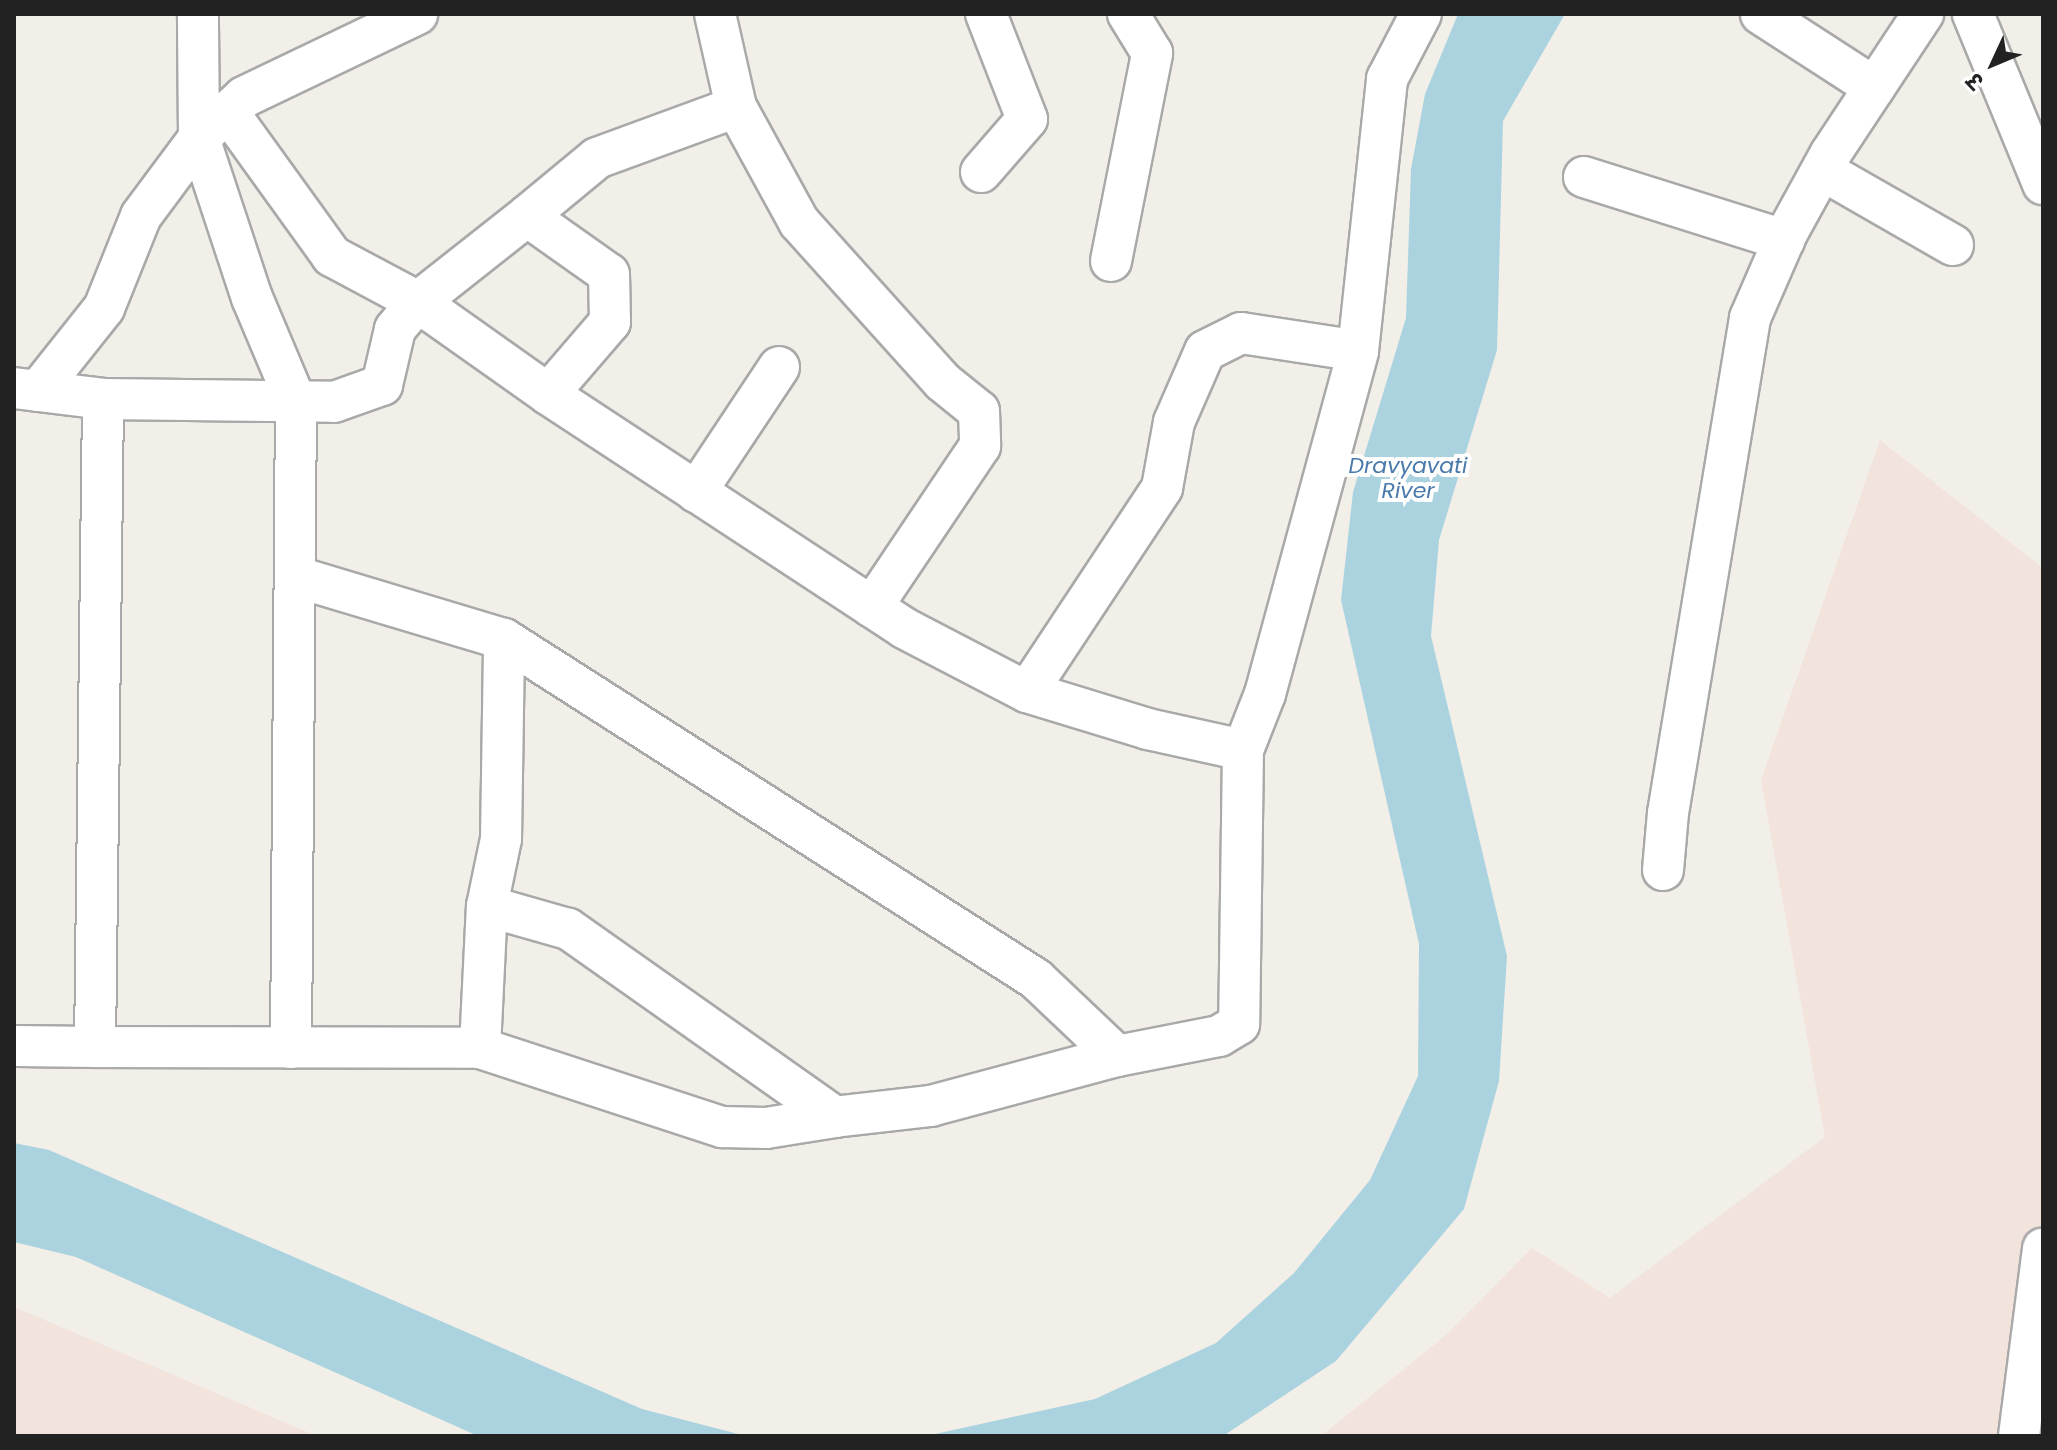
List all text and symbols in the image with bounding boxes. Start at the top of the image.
north arrow [1953,24,2033,104]
text: उ [1960,66,1991,96]
water label: Dravyavati River [1349,452,1467,504]

